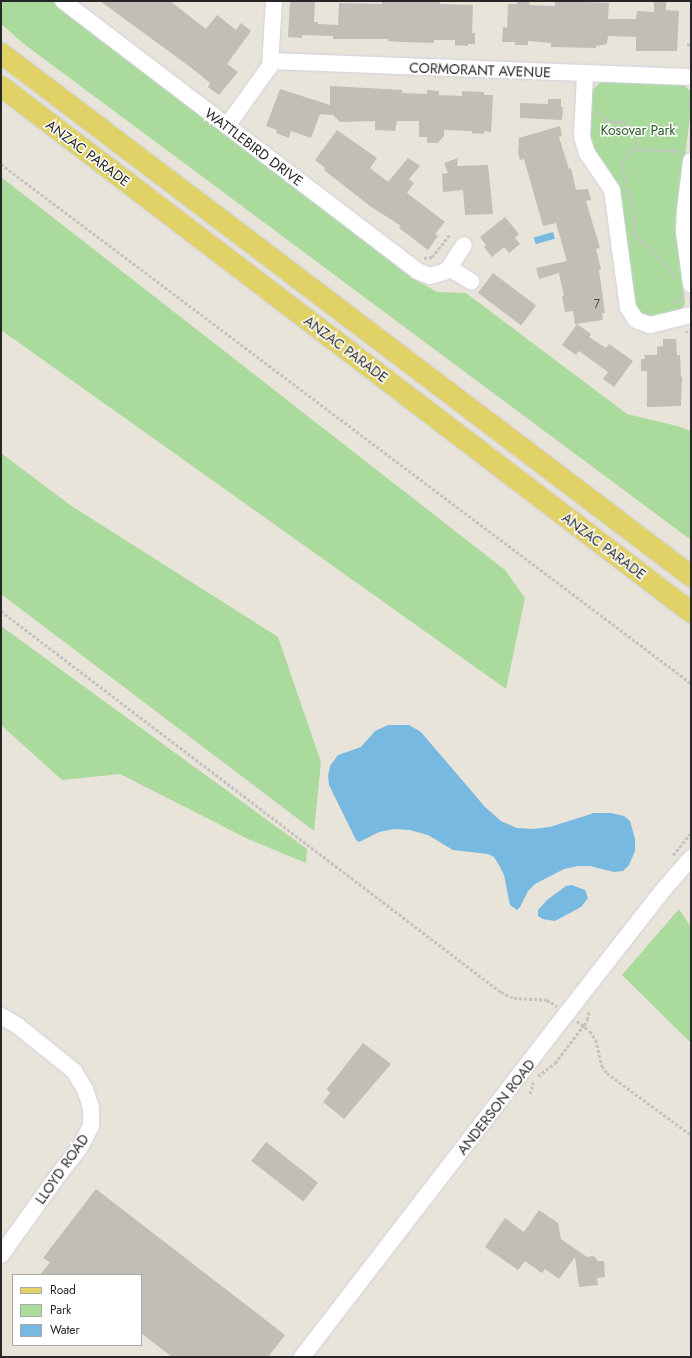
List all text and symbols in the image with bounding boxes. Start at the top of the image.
street label: CORMORANT AVENUE [409,59,551,81]
street label: WATTLEBIRD DRIVE [202,105,306,189]
street label: ANZAC PARADE [43,116,133,190]
park label: Kosovar Park [600,122,676,138]
house number: 7 [594,298,600,312]
street label: ANZAC PARADE [301,312,391,386]
street label: ANZAC PARADE [559,509,649,583]
street label: ANDERSON ROAD [454,1056,538,1158]
street label: LLOYD ROAD [32,1131,92,1207]
legend [12,1274,142,1346]
text: Road [50,1281,76,1299]
text: Park [50,1301,71,1319]
text: Water [50,1321,80,1339]

